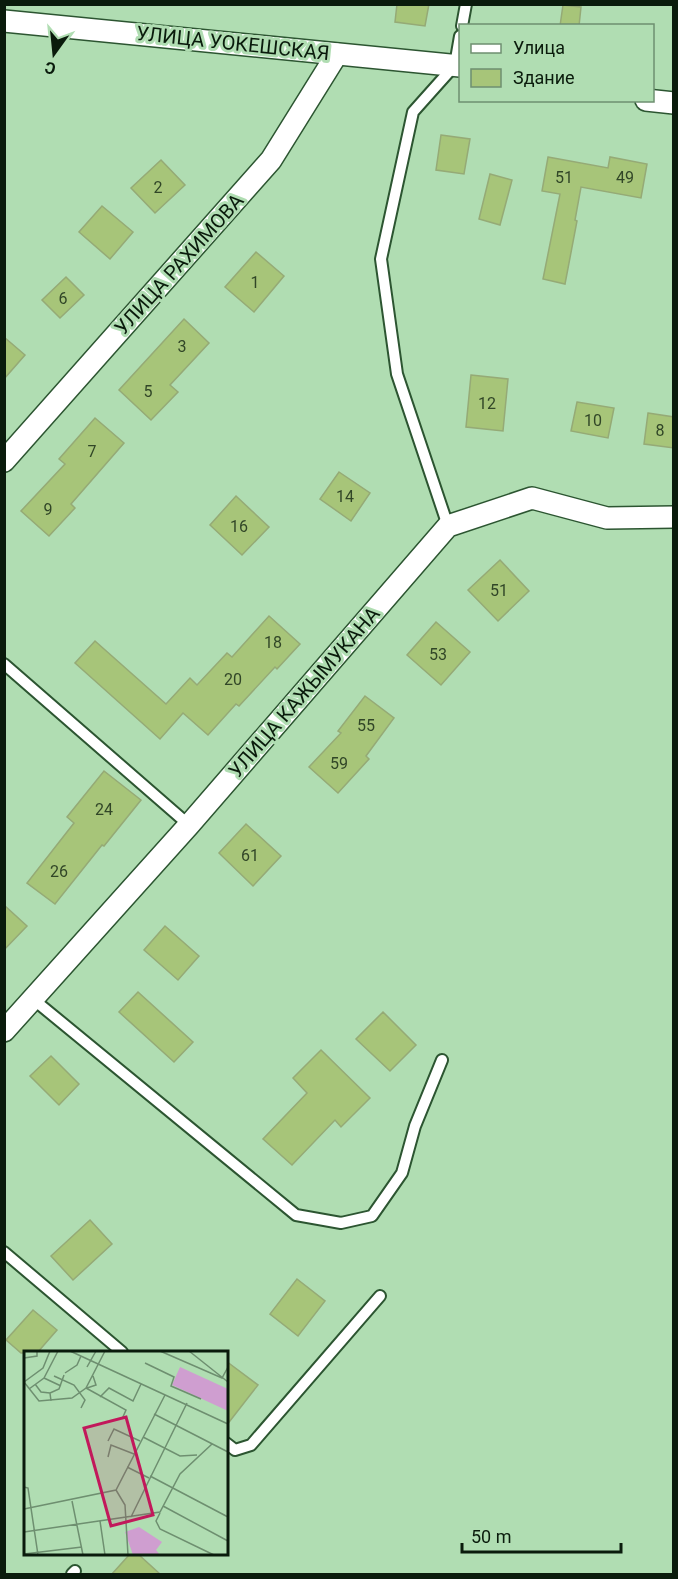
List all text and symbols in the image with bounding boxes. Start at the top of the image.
street label: УЛИЦА УОКЕШСКАЯ [135,21,331,65]
north arrow [24,24,84,84]
legend [459,24,654,102]
text: Улица [513,37,565,58]
text: С [43,57,58,79]
text: Здание [513,67,575,88]
house number: 51 [555,168,573,187]
house number: 49 [616,168,634,187]
house number: 2 [154,178,163,197]
street label: УЛИЦА РАХИМОВА [109,189,249,339]
house number: 1 [251,273,260,292]
house number: 6 [59,289,68,308]
house number: 3 [178,337,187,356]
house number: 5 [144,382,153,401]
house number: 12 [478,394,496,413]
house number: 10 [584,411,602,430]
house number: 8 [656,421,665,440]
house number: 7 [88,442,97,461]
house number: 14 [336,487,354,506]
house number: 9 [44,500,53,519]
house number: 16 [230,517,248,536]
house number: 51 [490,581,508,600]
street label: УЛИЦА КАЖЫМУКАНА [223,602,385,782]
house number: 18 [264,633,282,652]
house number: 53 [429,645,447,664]
house number: 20 [224,670,242,689]
house number: 55 [357,716,375,735]
house number: 59 [330,754,348,773]
house number: 24 [95,800,113,819]
house number: 61 [241,846,259,865]
house number: 26 [50,862,68,881]
inset map [24,1351,228,1555]
scale bar [462,1516,621,1554]
text: 50 m [471,1526,511,1547]

